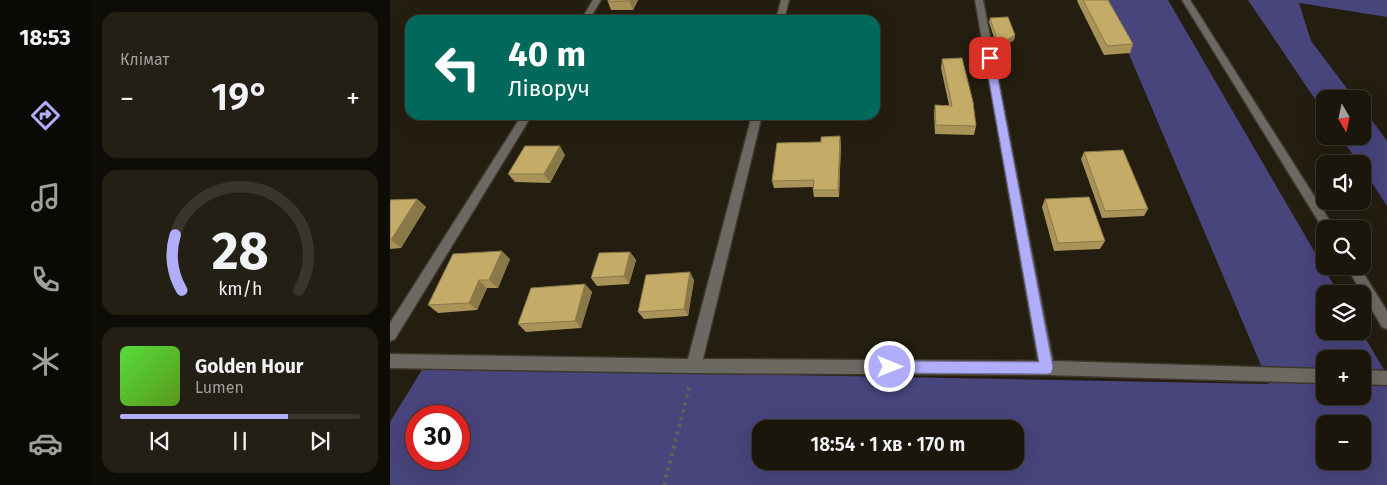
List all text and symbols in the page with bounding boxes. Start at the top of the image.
text: 18:53 [19,24,71,51]
text: 40 m [508,33,586,75]
icon: left [425,35,490,100]
pin [969,37,1011,79]
icon: arrive [976,44,1004,72]
text: Клімат [120,50,170,69]
text: 19° [211,74,269,120]
text: Ліворуч [508,75,590,102]
text: − [120,82,134,115]
text: + [346,82,360,115]
north arrow [1316,90,1371,145]
map controls [1316,90,1371,470]
icon: directions [28,98,63,133]
button: sound [1316,155,1371,210]
icon: music [28,180,63,215]
text: 28 [211,220,269,283]
button: search [1316,220,1371,275]
icon: phone [28,262,63,297]
text: km/h [218,278,262,300]
button: layers [1316,285,1371,340]
position arrow [863,340,915,392]
icon: climate [28,344,63,379]
button: + [1316,350,1371,405]
text: Golden Hour [195,355,304,378]
text: Lumen [195,378,244,397]
speed limit sign: 30 [405,405,470,470]
button: − [1316,415,1371,470]
icon: car [28,426,63,461]
icon: previous [146,427,174,455]
icon: pause [226,427,254,455]
icon: next [306,427,334,455]
text: 18:54 · 1 хв · 170 m [810,433,966,456]

